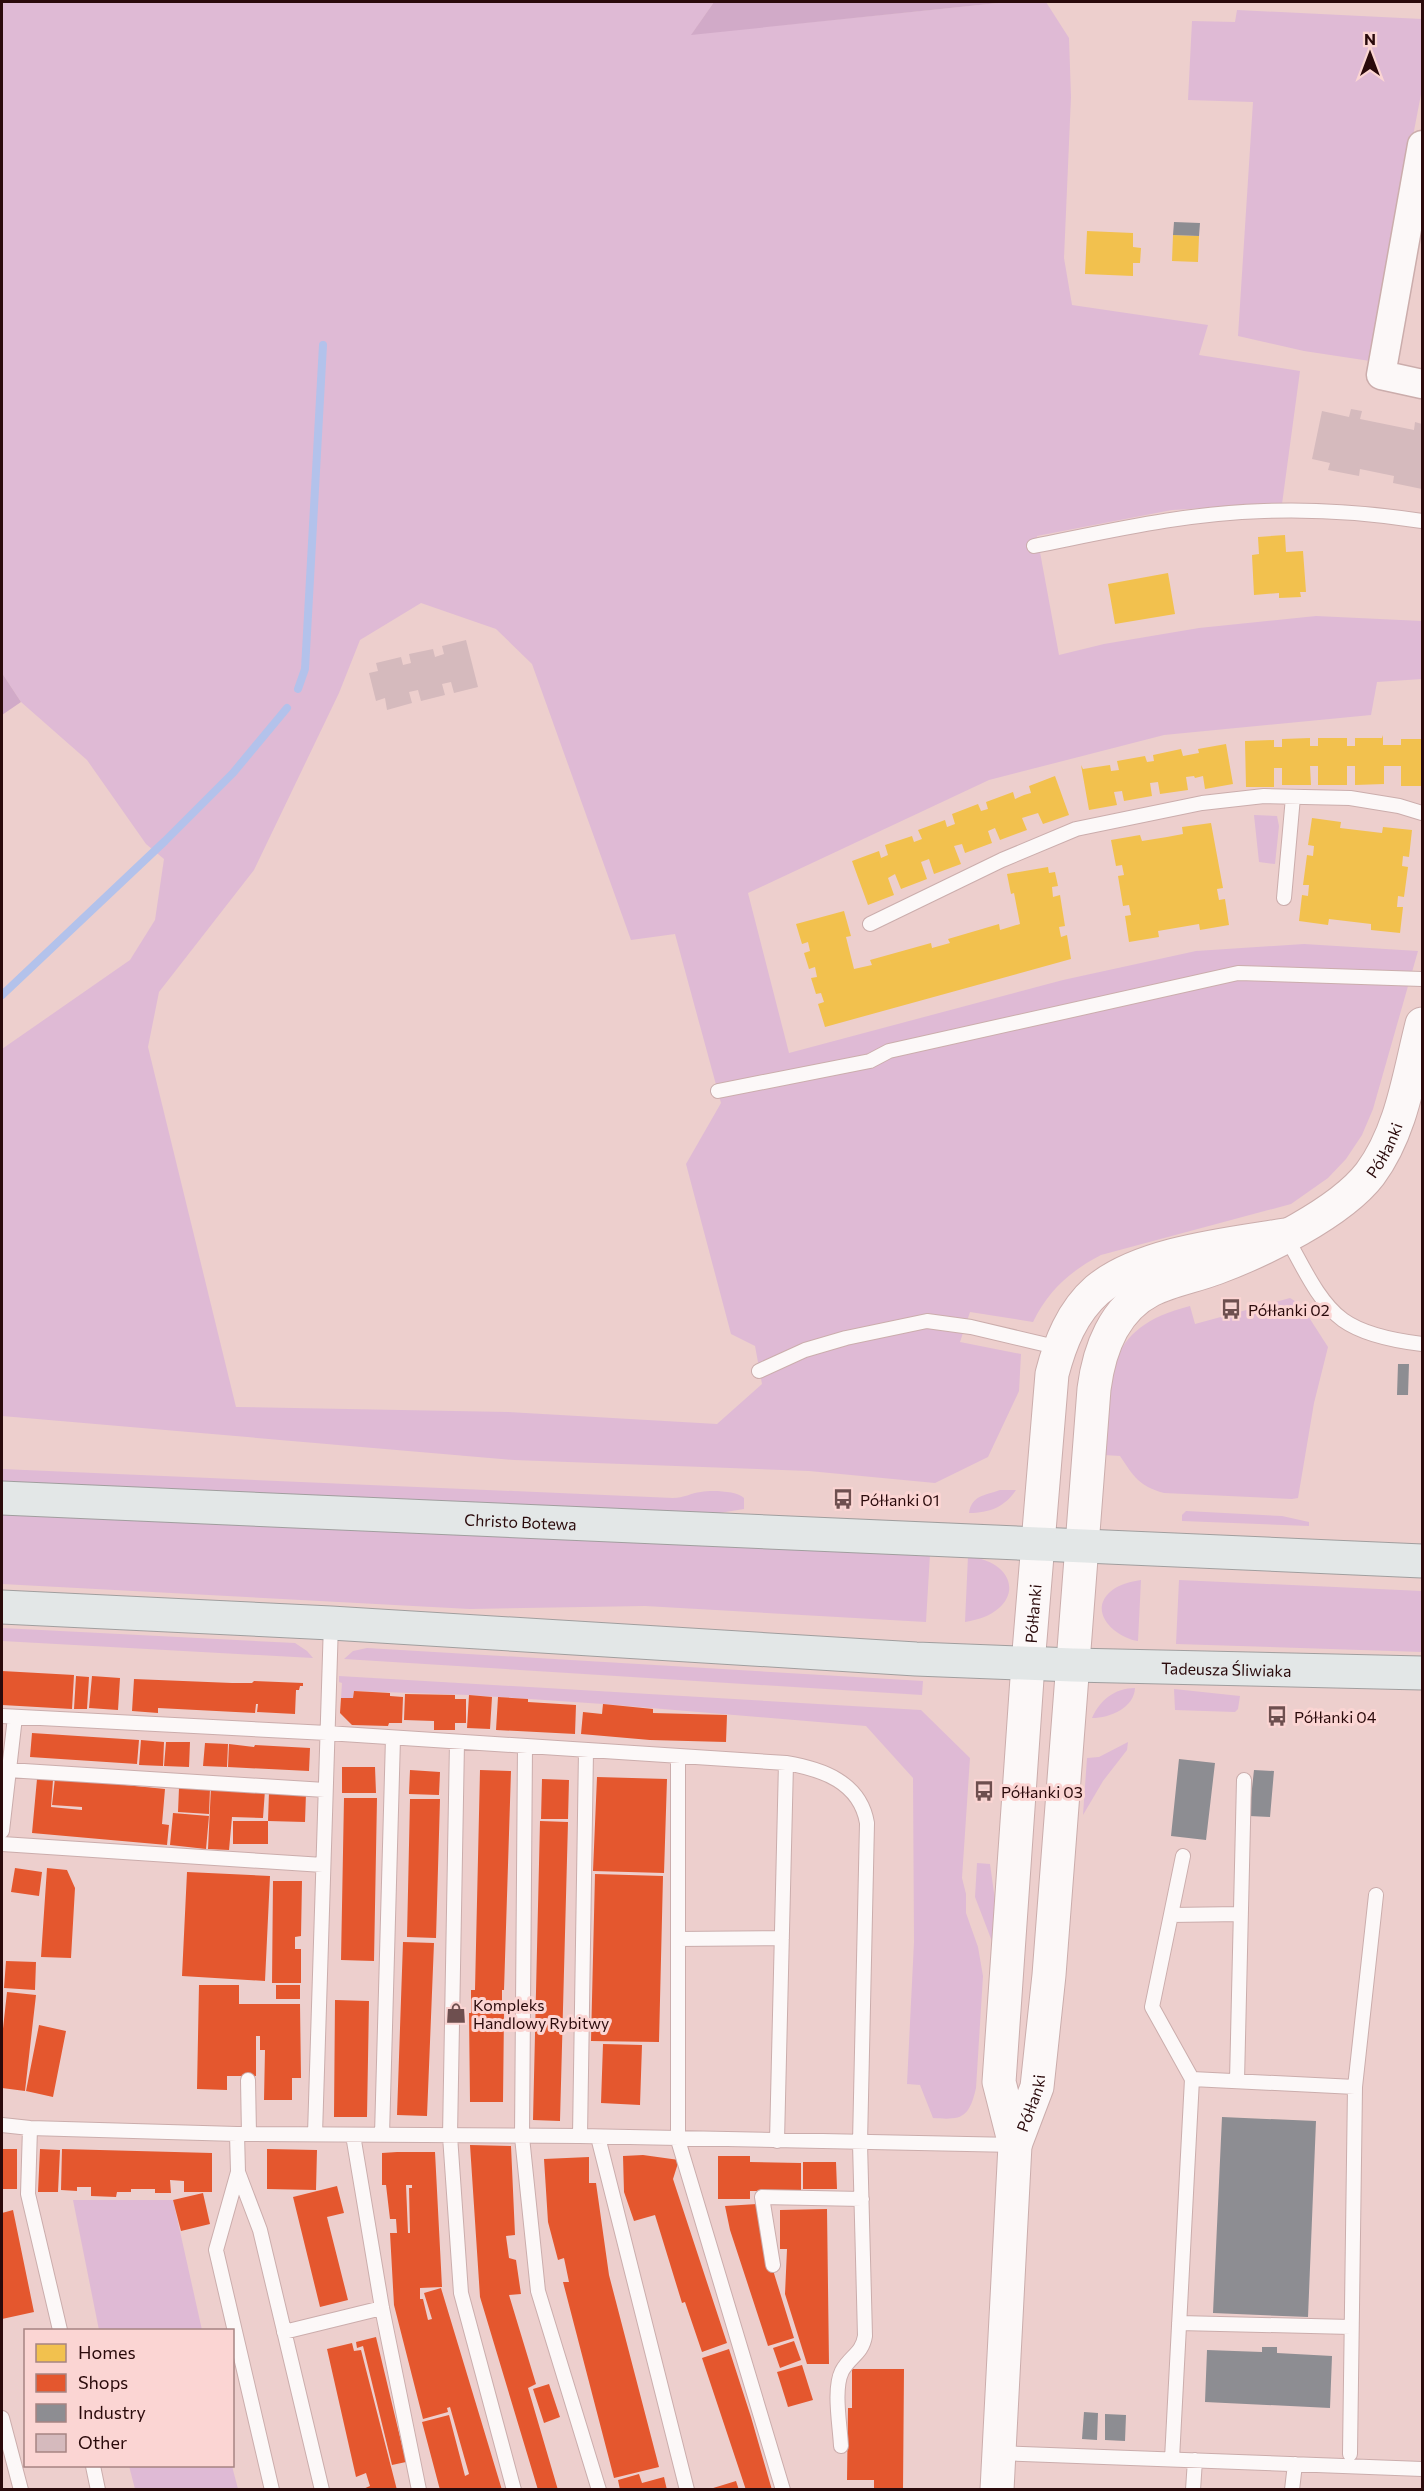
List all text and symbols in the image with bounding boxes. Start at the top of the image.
north arrow [1340,24,1400,84]
text: N [1364,29,1376,48]
street label: Półłanki [1361,1120,1405,1181]
bus stop icon: Półłanki 02 [1219,1297,1243,1321]
place label: Półłanki 02 [1248,1300,1330,1319]
bus stop icon: Półłanki 01 [831,1487,855,1511]
place label: Półłanki 01 [860,1490,940,1509]
street label: Christo Botewa [464,1509,577,1533]
street label: Półłanki [1020,1583,1044,1644]
street label: Tadeusza Śliwiaka [1161,1658,1292,1680]
bus stop icon: Półłanki 04 [1265,1704,1289,1728]
place label: Półłanki 04 [1294,1707,1377,1726]
bus stop icon: Półłanki 03 [972,1779,996,1803]
place label: Półłanki 03 [1001,1782,1083,1801]
place label: Kompleks Handlowy Rybitwy [473,1995,609,2032]
shop icon: Kompleks Handlowy Rybitwy [444,2001,468,2025]
street label: Półłanki [1012,2073,1048,2134]
legend [24,2329,234,2467]
text: Homes [78,2341,136,2363]
text: Shops [78,2371,128,2393]
text: Industry [78,2401,146,2423]
text: Other [78,2431,127,2453]

